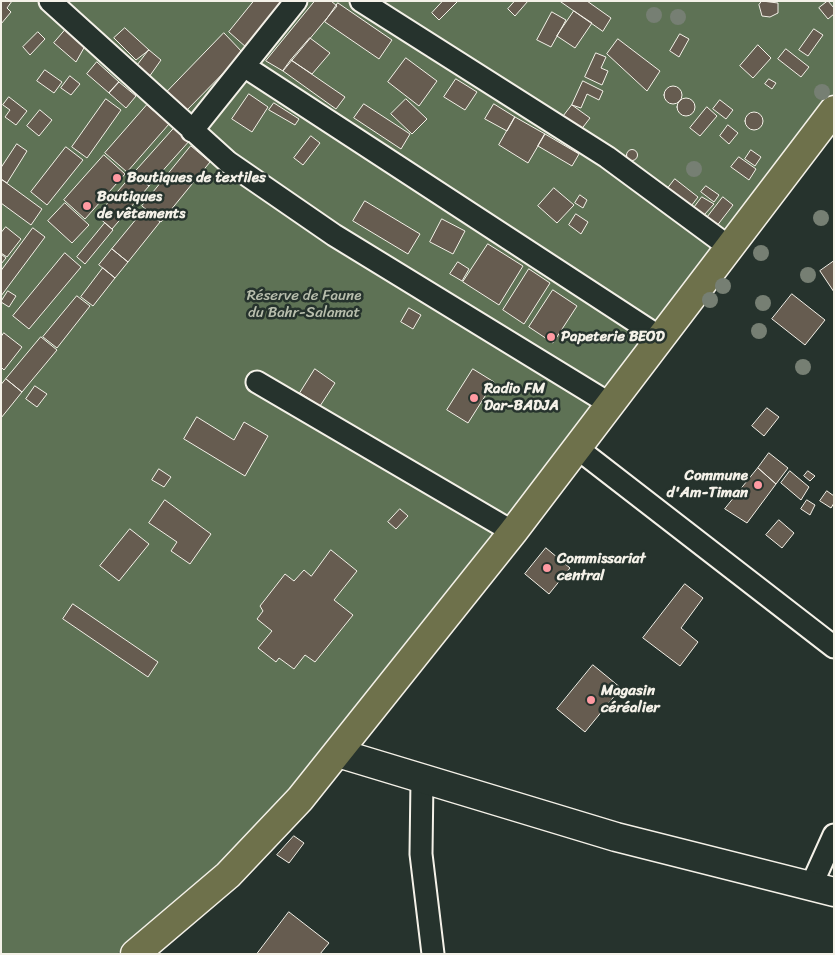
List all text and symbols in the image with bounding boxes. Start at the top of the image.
place label: Boutiques de textiles [127,169,266,187]
marker: Boutiques de textiles [111,172,123,184]
place label: Boutiques de vêtements [97,188,185,223]
marker: Boutiques de vêtements [81,200,93,212]
park label: Réserve de Faune du Bahr-Salamat [247,287,361,322]
place label: Papeterie BEOD [561,328,665,346]
marker: Papeterie BEOD [545,331,557,343]
place label: Radio FM Dar-BADJA [484,380,559,415]
marker: Radio FM Dar-BADJA [468,392,480,404]
place label: Commune d'Am-Timan [667,467,748,502]
marker: Commune d'Am-Timan [752,479,764,491]
place label: Commissariat central [557,550,646,585]
marker: Commissariat central [541,562,553,574]
place label: Magasin céréalier [601,682,659,717]
marker: Magasin céréalier [585,694,597,706]

